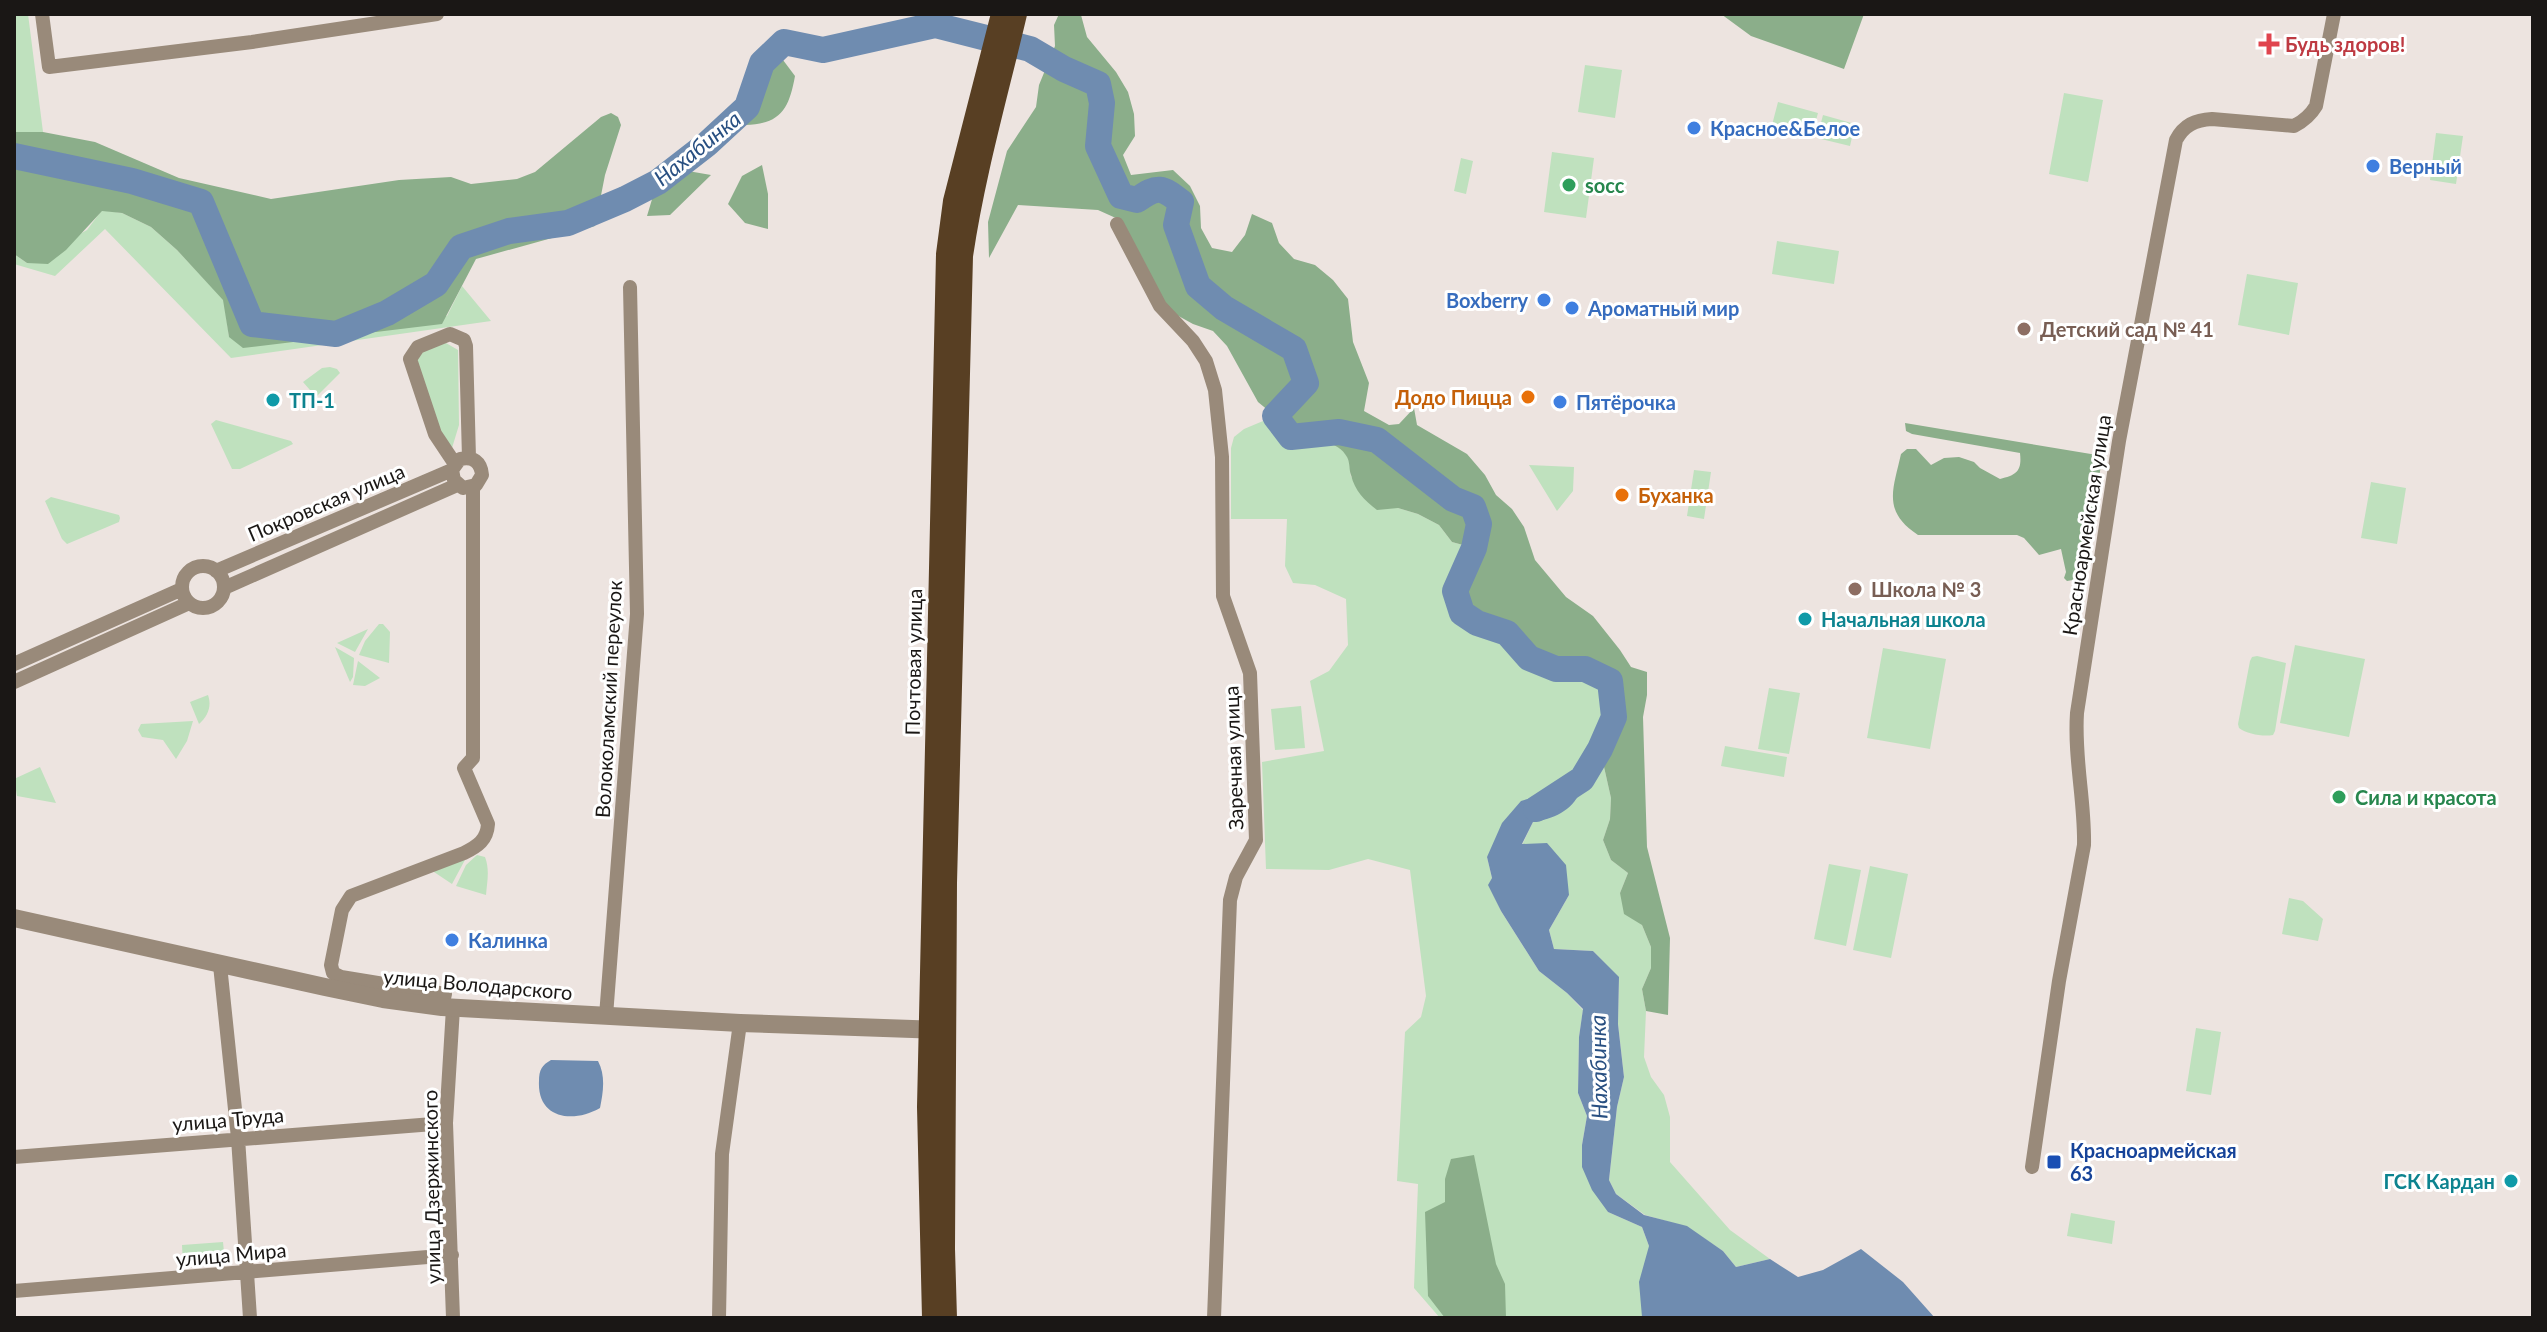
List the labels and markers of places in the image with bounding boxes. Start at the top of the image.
place label: Будь здоров! [2285,32,2405,56]
marker: Будь здоров! [2260,35,2278,53]
place label: Красное&Белое [1710,116,1861,140]
marker: Красное&Белое [1685,119,1703,137]
place label: Верный [2389,154,2462,178]
marker: Верный [2364,157,2382,175]
place label: socc [1585,173,1625,197]
marker: socc [1560,176,1578,194]
place label: Boxberry [1446,288,1528,312]
marker: Boxberry [1535,291,1553,309]
place label: Ароматный мир [1587,296,1739,320]
marker: Ароматный мир [1563,299,1581,317]
place label: Детский сад № 41 [2040,317,2214,341]
marker: Детский сад № 41 [2015,320,2033,338]
place label: Додо Пицца [1395,385,1512,409]
place label: ТП-1 [289,388,335,412]
marker: Додо Пицца [1519,388,1537,406]
place label: Пятёрочка [1576,390,1676,414]
marker: ТП-1 [264,391,282,409]
marker: Пятёрочка [1551,393,1569,411]
place label: Буханка [1638,483,1714,507]
marker: Буханка [1613,486,1631,504]
place label: Школа № 3 [1871,577,1981,601]
marker: Школа № 3 [1846,580,1864,598]
place label: Начальная школа [1821,607,1986,631]
marker: Начальная школа [1796,610,1814,628]
place label: Сила и красота [2355,785,2497,809]
marker: Сила и красота [2330,788,2348,806]
place label: Калинка [468,928,548,952]
marker: Калинка [443,931,461,949]
place label: Красноармейская 63 [2070,1138,2237,1185]
marker: Красноармейская 63 [2045,1153,2063,1171]
place label: ГСК Кардан [2384,1169,2495,1193]
marker: ГСК Кардан [2502,1172,2520,1190]

